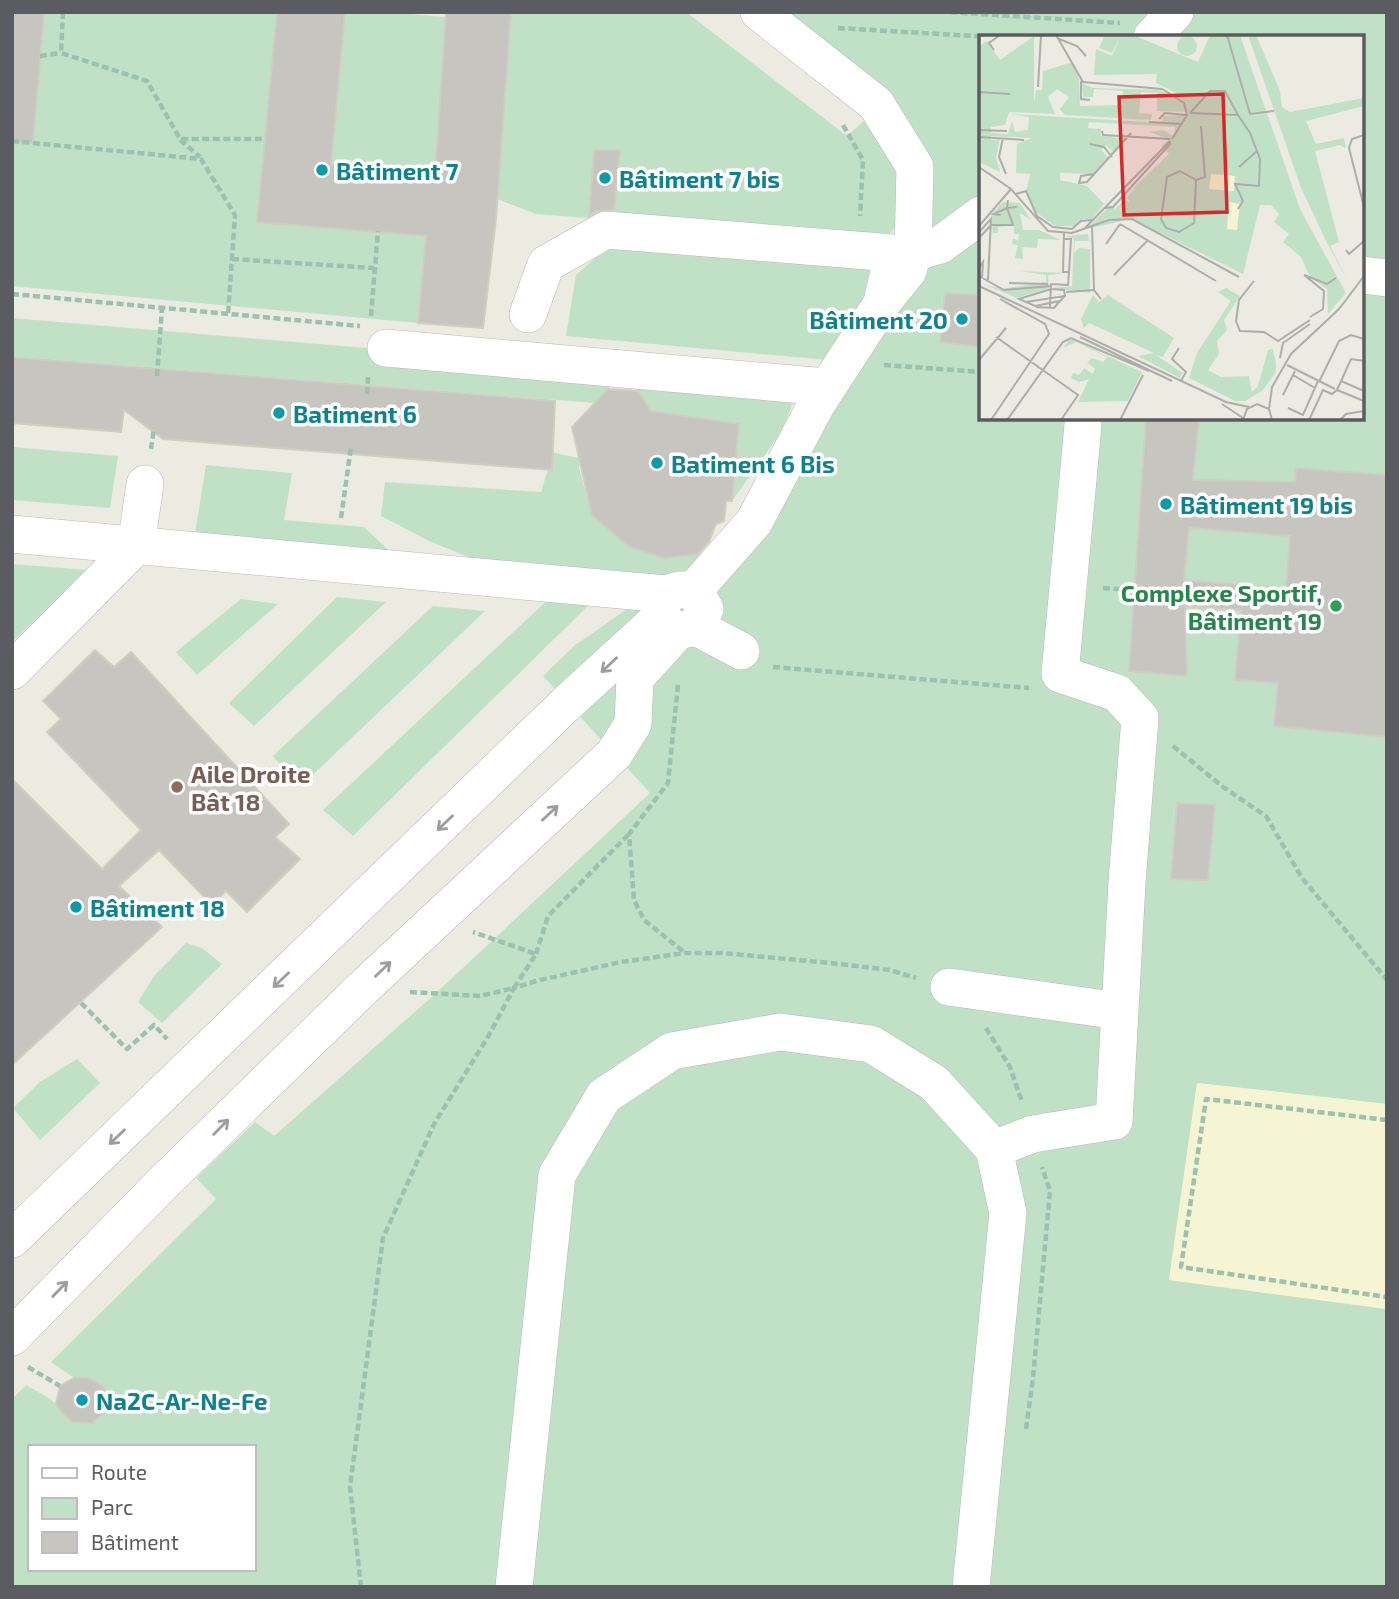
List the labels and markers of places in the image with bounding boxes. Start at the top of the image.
place label: Bâtiment 7 [336,156,459,185]
marker: Bâtiment 7 [314,162,330,178]
place label: Bâtiment 7 bis [619,164,780,193]
marker: Bâtiment 7 bis [597,170,613,186]
place label: Bâtiment 20 [809,305,948,334]
marker: Bâtiment 20 [954,311,970,327]
place label: Batiment 6 [293,399,417,428]
marker: Batiment 6 [271,405,287,421]
place label: Batiment 6 Bis [671,449,835,478]
marker: Batiment 6 Bis [649,455,665,471]
place label: Bâtiment 19 bis [1180,490,1353,519]
marker: Bâtiment 19 bis [1158,496,1174,512]
place label: Complexe Sportif, Bâtiment 19 [1121,578,1322,635]
marker: Complexe Sportif, Bâtiment 19 [1328,598,1344,614]
place label: Aile Droite Bât 18 [191,759,310,816]
marker: Aile Droite Bât 18 [169,779,185,795]
place label: Bâtiment 18 [90,893,225,922]
marker: Bâtiment 18 [68,899,84,915]
place label: Na2C-Ar-Ne-Fe [96,1386,268,1415]
marker: Na2C-Ar-Ne-Fe [74,1392,90,1408]

